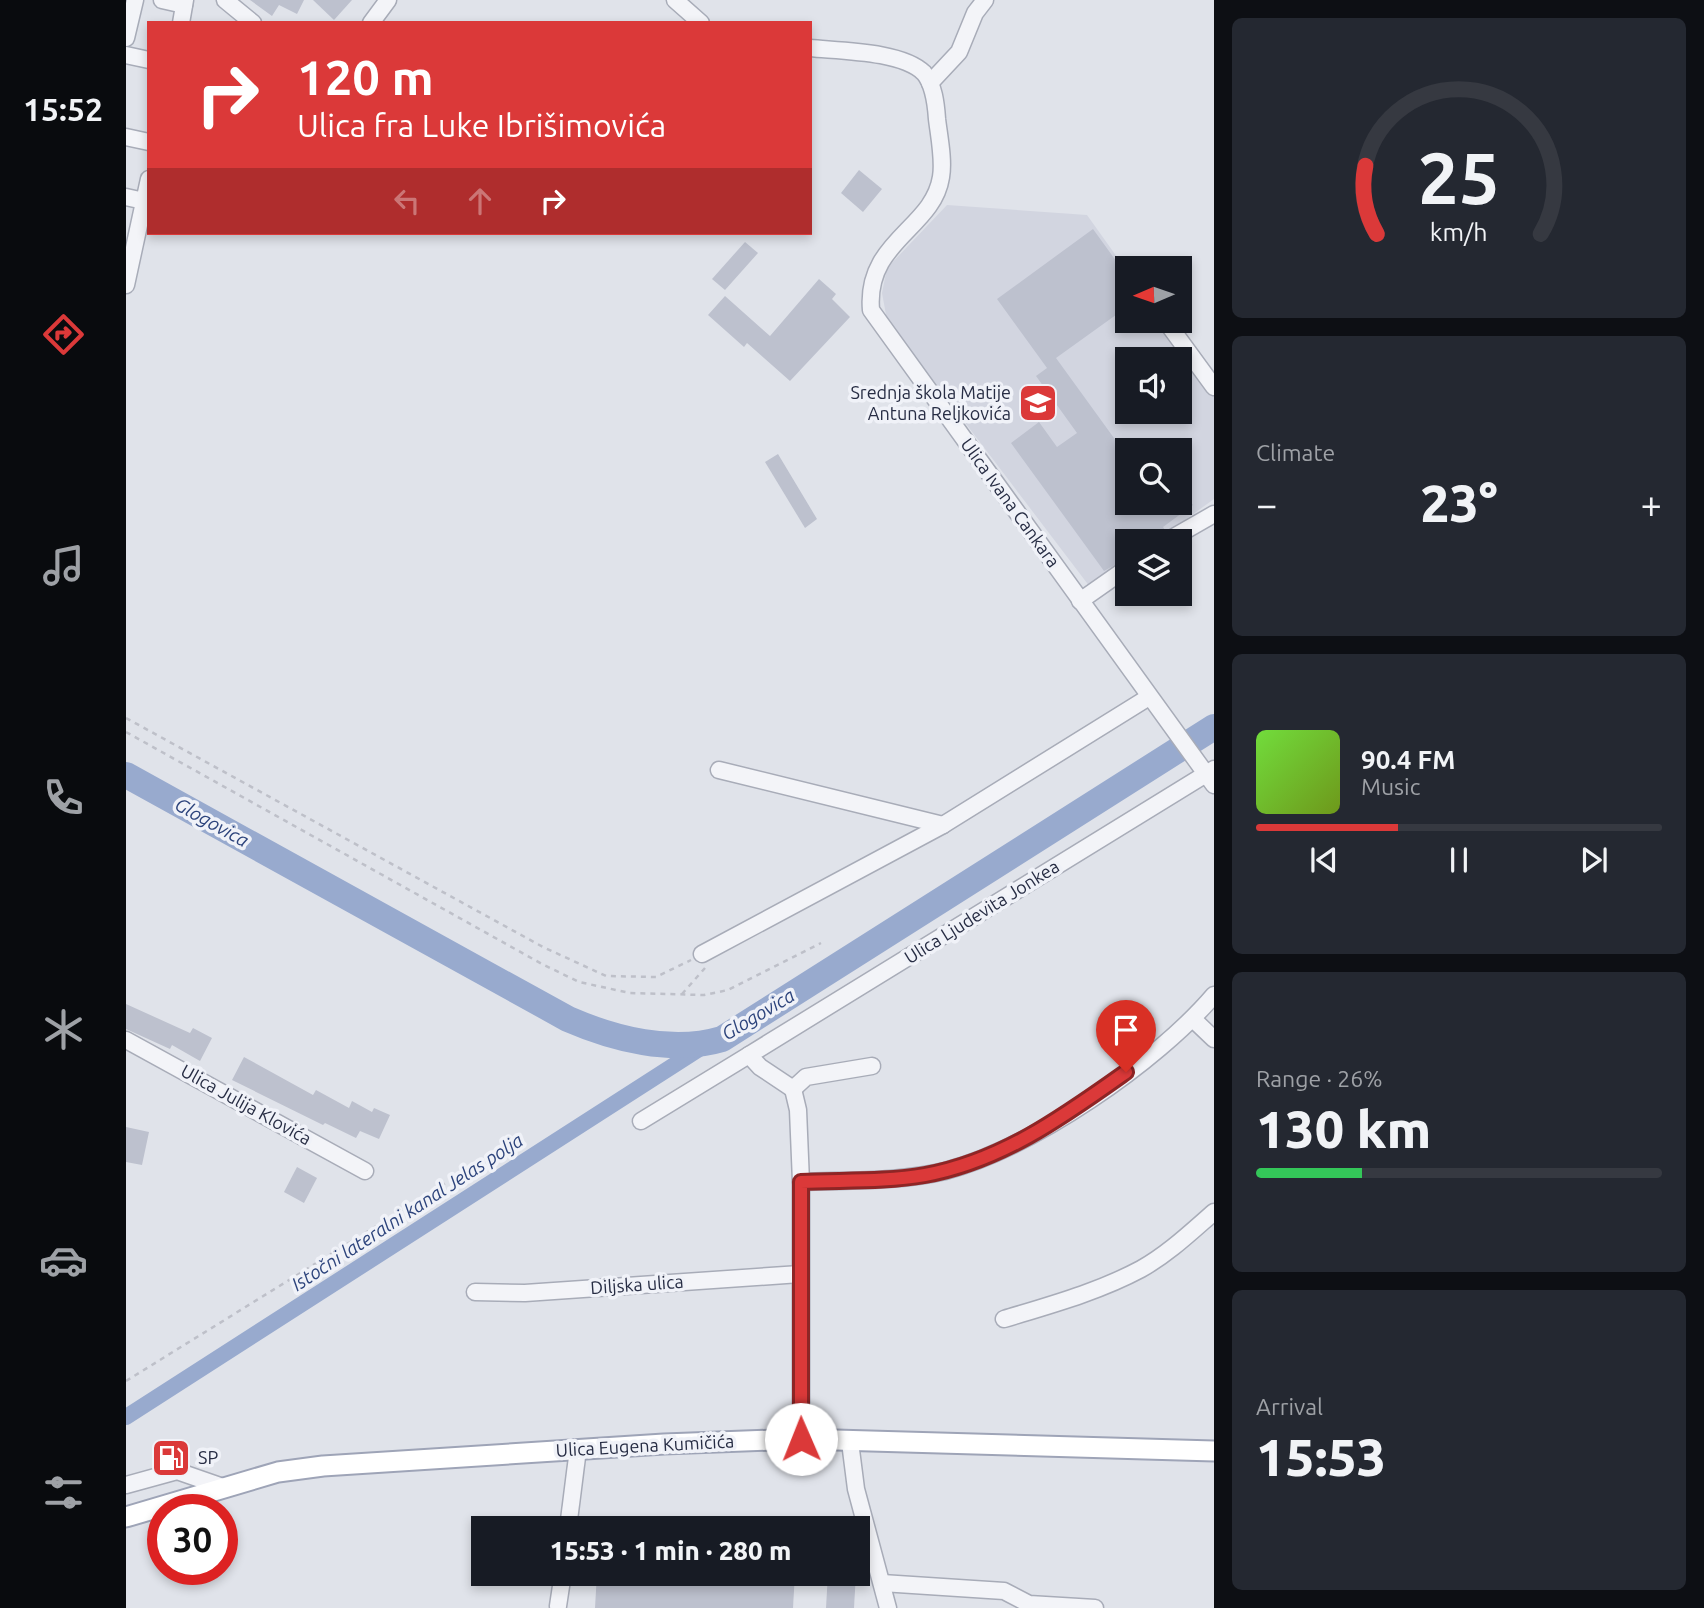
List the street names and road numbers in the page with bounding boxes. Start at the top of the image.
street label: Ulica Ivana Cankara [957,434,1064,571]
street label: Ulica Ljudevita Jonkea [900,855,1062,967]
street label: Ulica Julija Klovića [178,1060,315,1148]
street label: Diljska ulica [590,1271,684,1297]
street label: Ulica Eugena Kumičića [555,1430,735,1460]

